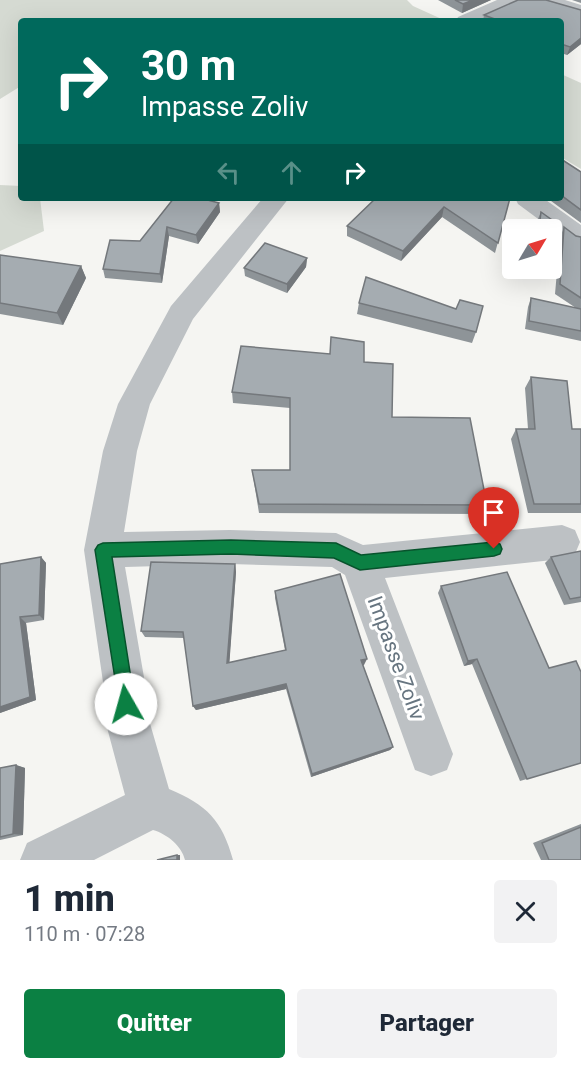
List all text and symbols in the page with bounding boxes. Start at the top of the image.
text: 30 m [141,41,236,90]
icon: right [42,42,120,120]
text: Impasse Zoliv [141,91,308,123]
icon: left [212,156,245,189]
icon: ahead [275,156,308,189]
icon: right [338,156,371,189]
north arrow [502,219,562,279]
map controls [502,219,562,279]
pin [468,487,519,549]
icon: arrive [477,496,510,529]
street label: Impasse Zoliv [362,593,430,723]
position arrow [94,672,158,736]
text: 1 min [24,878,115,920]
button: close [494,880,557,943]
text: 110 m · 07:28 [24,922,145,946]
button: Quitter [24,989,285,1058]
button: Partager [297,989,557,1058]

